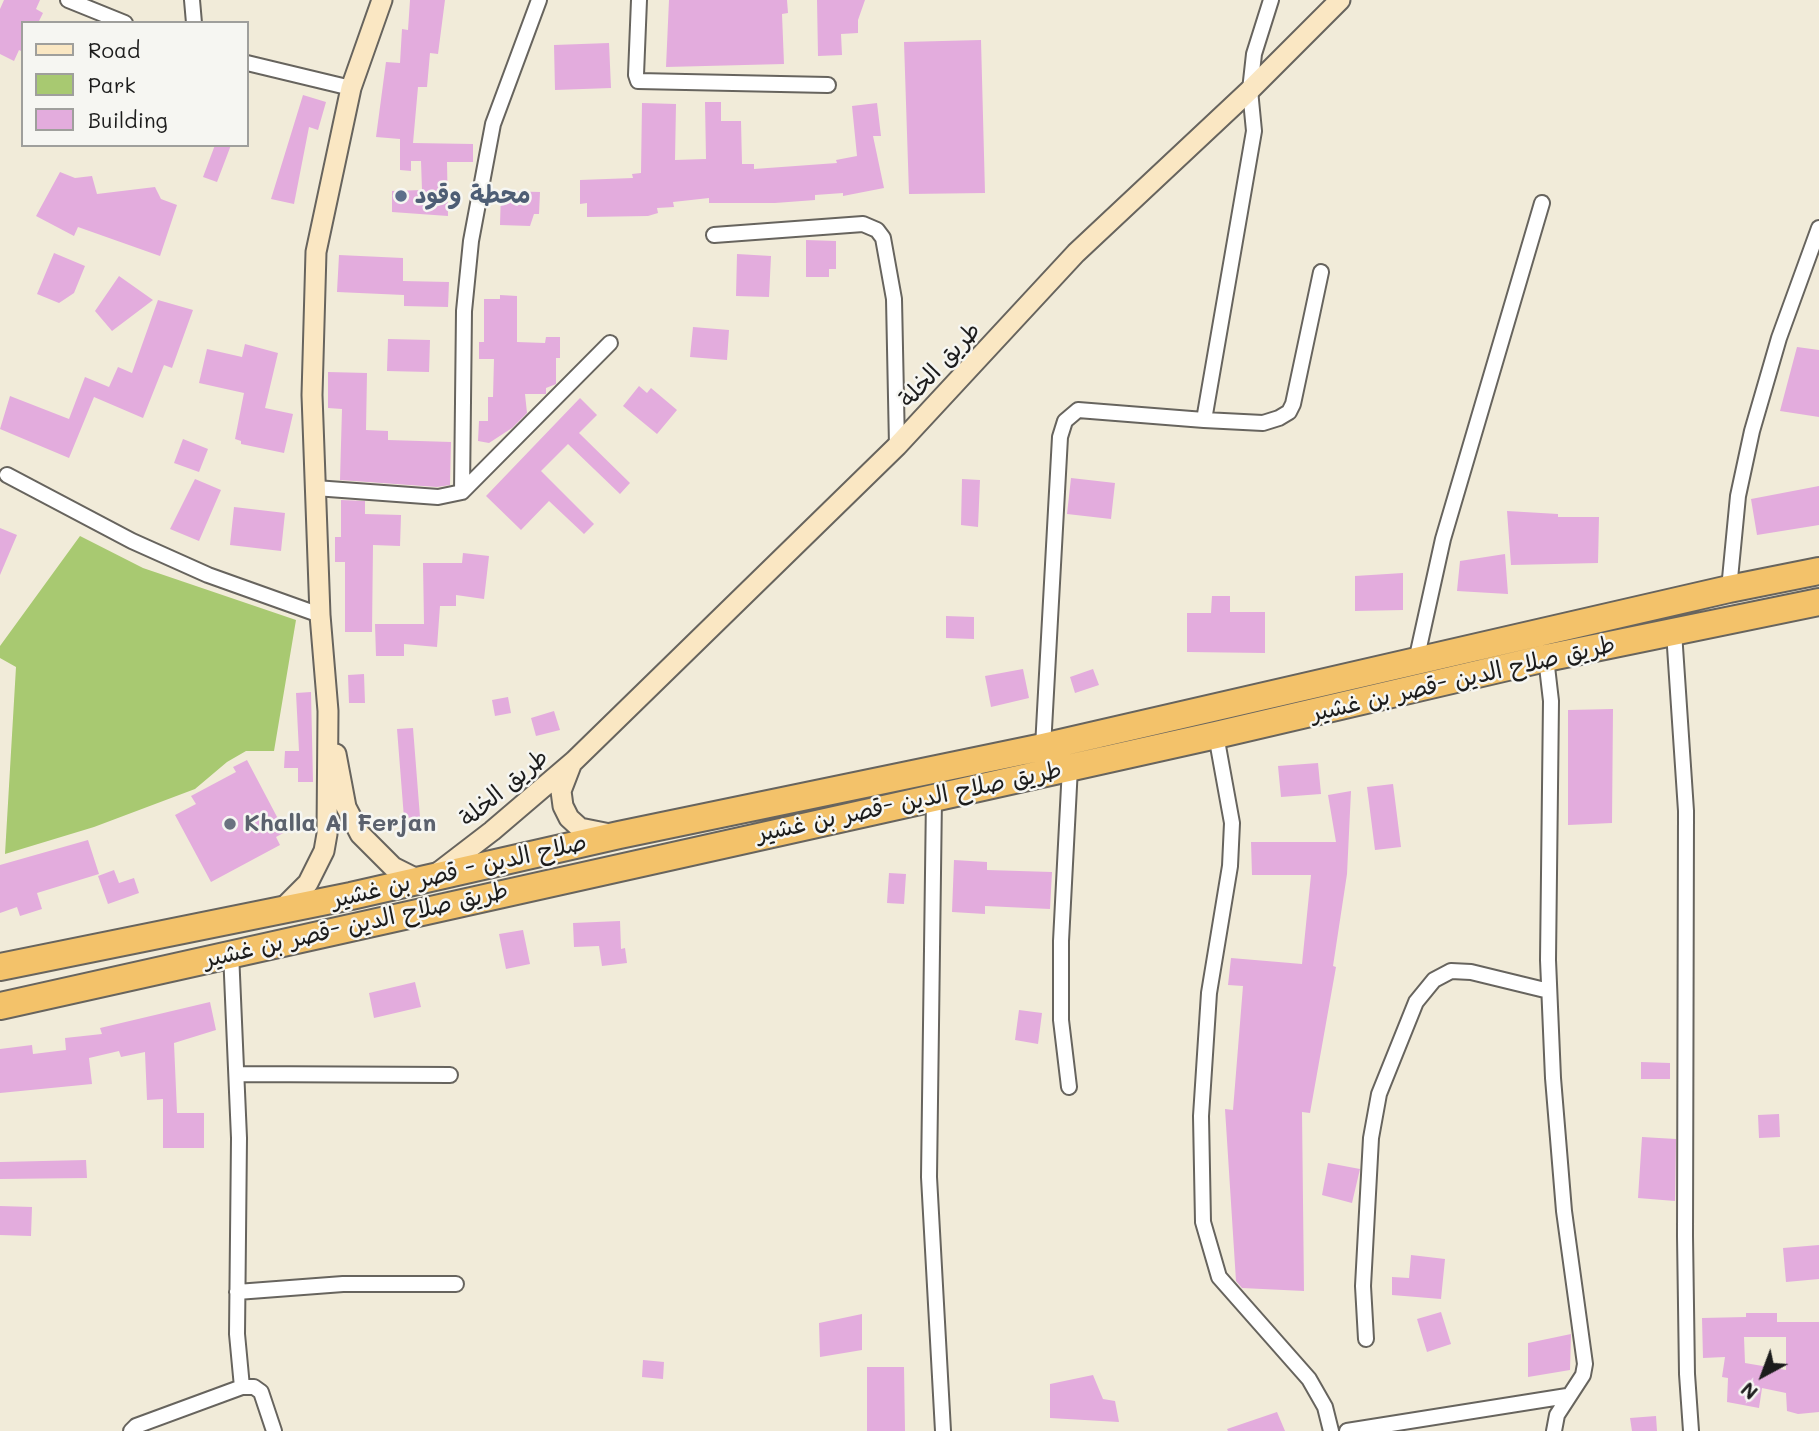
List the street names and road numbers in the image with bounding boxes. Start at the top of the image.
street label: طريق الخلة [893,316,987,414]
street label: طريق صلاح الدين -قصر بن غشير [1308,630,1618,728]
street label: طريق الخلة [454,743,554,833]
street label: طريق صلاح الدين -قصر بن غشير [754,756,1064,848]
street label: صلاح الدين - قصر بن غشير [329,828,589,914]
street label: طريق صلاح الدين -قصر بن غشير [201,876,511,974]

